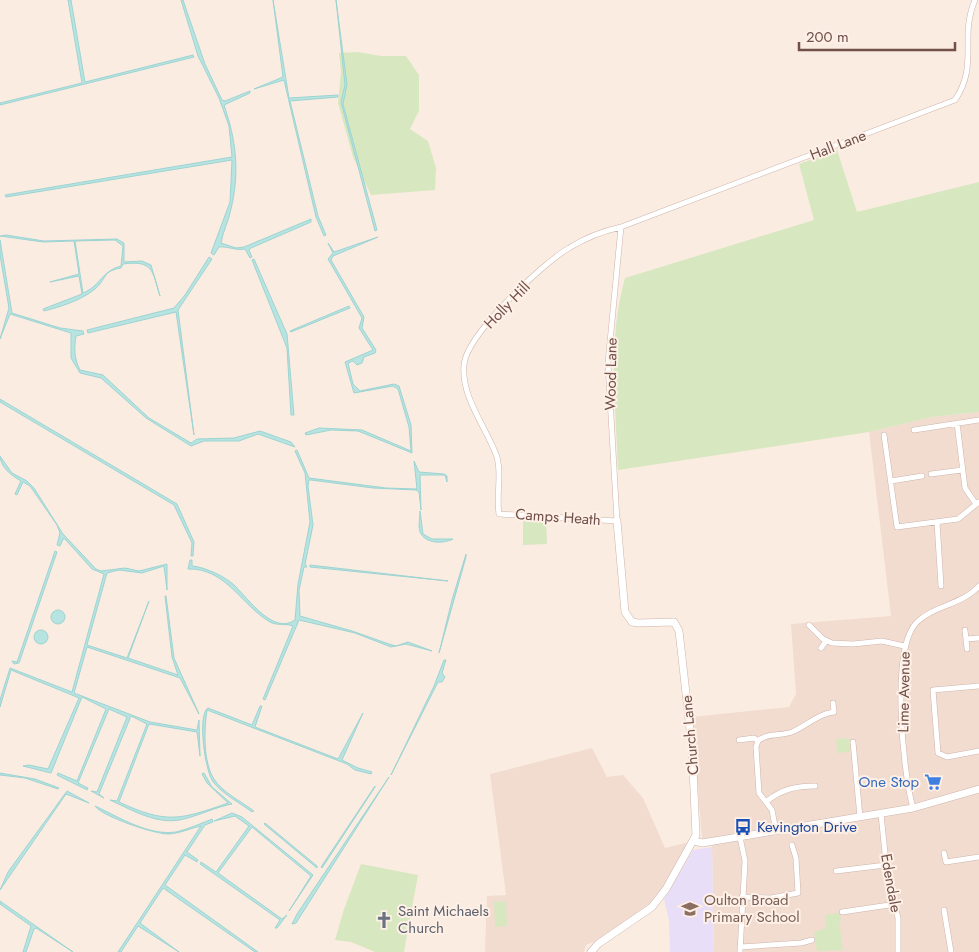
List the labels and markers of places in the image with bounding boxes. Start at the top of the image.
place label: One Stop [858,771,919,793]
supermarket icon: One Stop [923,772,943,792]
place label: Kevington Drive [757,816,857,838]
bus stop icon: Kevington Drive [733,817,753,837]
place label: Oulton Broad Primary School [704,889,800,928]
school or university icon: Oulton Broad Primary School [680,899,700,919]
place label: Saint Michaels Church [398,900,489,939]
church icon: Saint Michaels Church [374,910,394,930]

